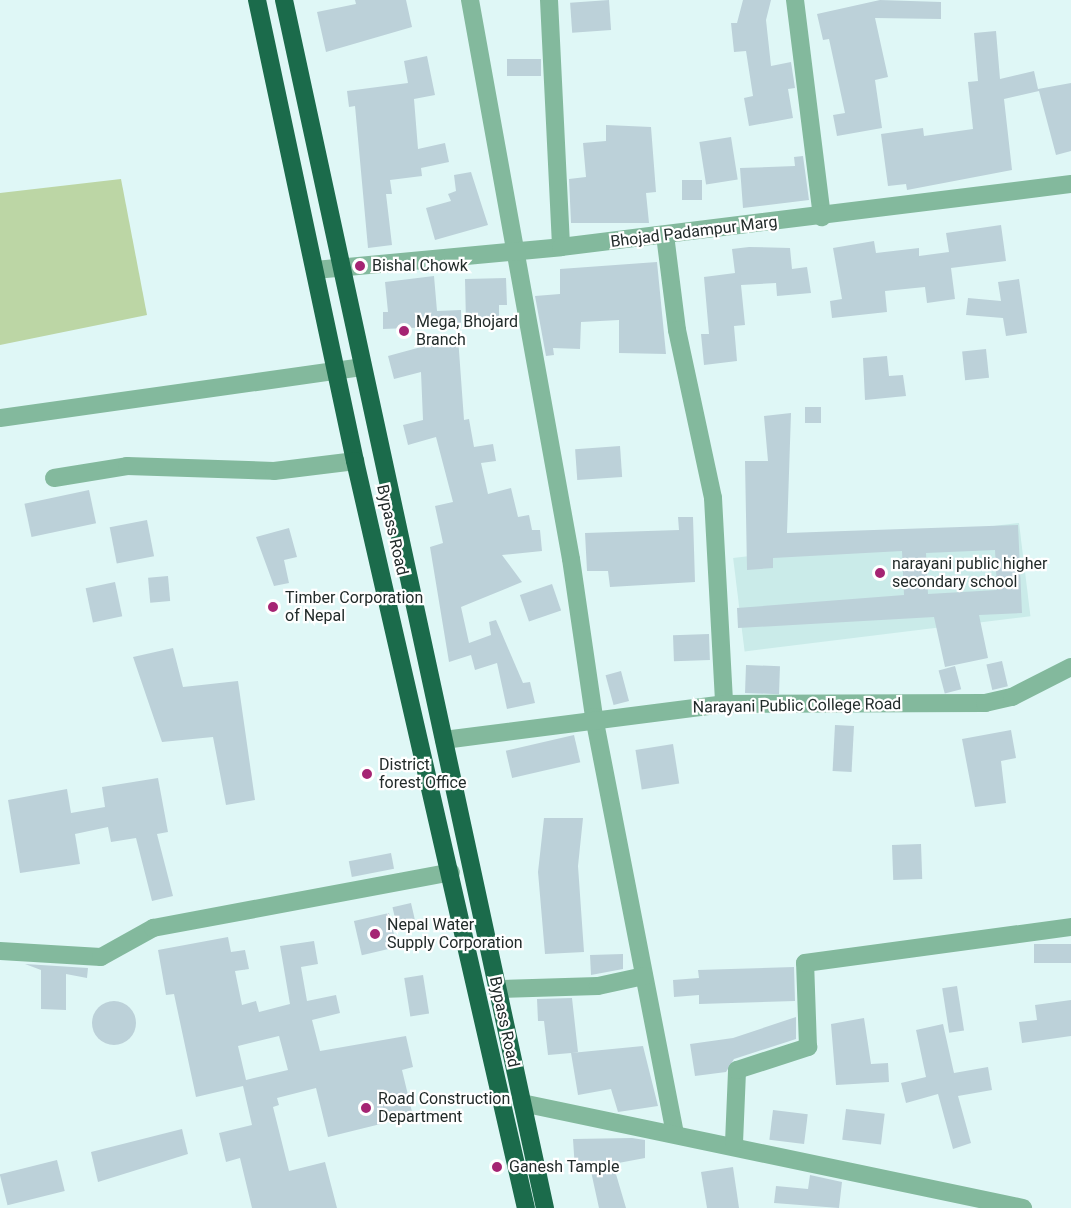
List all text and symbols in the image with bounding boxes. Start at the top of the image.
street label: Bhojad Padampur Marg [609,212,779,252]
place label: Bishal Chowk [372,256,468,276]
marker: Bishal Chowk [353,259,367,273]
place label: Mega, Bhojard Branch [416,312,518,350]
marker: Mega, Bhojard Branch [397,324,411,338]
street label: Bypass Road [372,483,412,577]
place label: narayani public higher secondary school [892,554,1047,592]
marker: narayani public higher secondary school [873,566,887,580]
place label: Timber Corporation of Nepal [285,588,423,626]
marker: Timber Corporation of Nepal [266,600,280,614]
street label: Narayani Public College Road [693,695,901,717]
place label: District forest Office [379,755,466,793]
marker: District forest Office [360,767,374,781]
place label: Nepal Water Supply Corporation [387,915,523,953]
marker: Nepal Water Supply Corporation [368,927,382,941]
street label: Bypass Road [485,975,523,1069]
place label: Road Construction Department [378,1089,510,1127]
marker: Road Construction Department [359,1101,373,1115]
place label: Ganesh Tample [509,1157,620,1177]
marker: Ganesh Tample [490,1160,504,1174]

